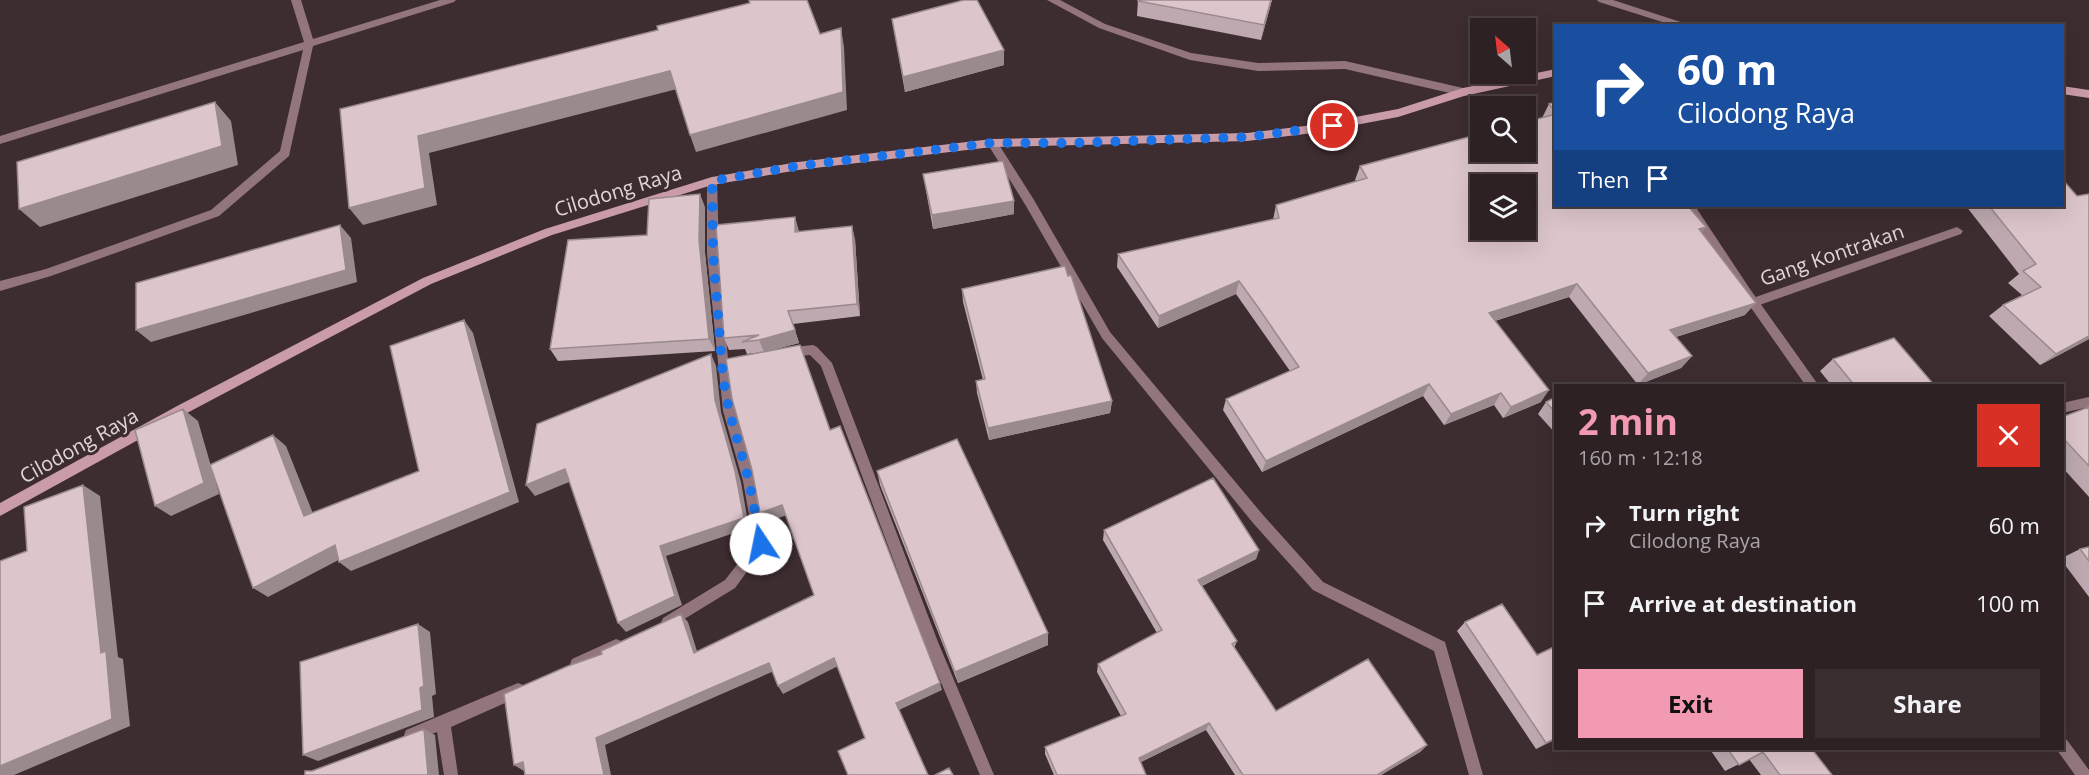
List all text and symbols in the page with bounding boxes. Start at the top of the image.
north arrow [1470,18,1536,84]
map controls [1470,18,1536,240]
text: 60 m [1677,40,1777,97]
icon: right [1578,48,1656,126]
text: Cilodong Raya [1677,94,1855,131]
button: search [1470,96,1536,162]
pin [1307,100,1358,151]
icon: arrive [1316,109,1349,142]
street label: Cilodong Raya [551,158,685,223]
icon: arrive [1641,162,1674,195]
text: Then [1578,164,1629,194]
button: layers [1470,174,1536,240]
street label: Gang Kontrakan [1756,217,1908,292]
text: 2 min [1578,397,1678,446]
street label: Cilodong Raya [15,402,143,489]
button: close [1977,404,2040,467]
text: 160 m · 12:18 [1578,444,1703,471]
text: Turn right [1629,497,1740,527]
icon: right [1578,509,1611,542]
text: 60 m [1989,510,2040,540]
position arrow [729,512,793,576]
text: Cilodong Raya [1629,527,1761,554]
icon: arrive [1578,587,1611,620]
text: Arrive at destination [1629,588,1857,618]
text: 100 m [1976,588,2040,618]
button: Exit [1578,669,1803,738]
button: Share [1815,669,2040,738]

